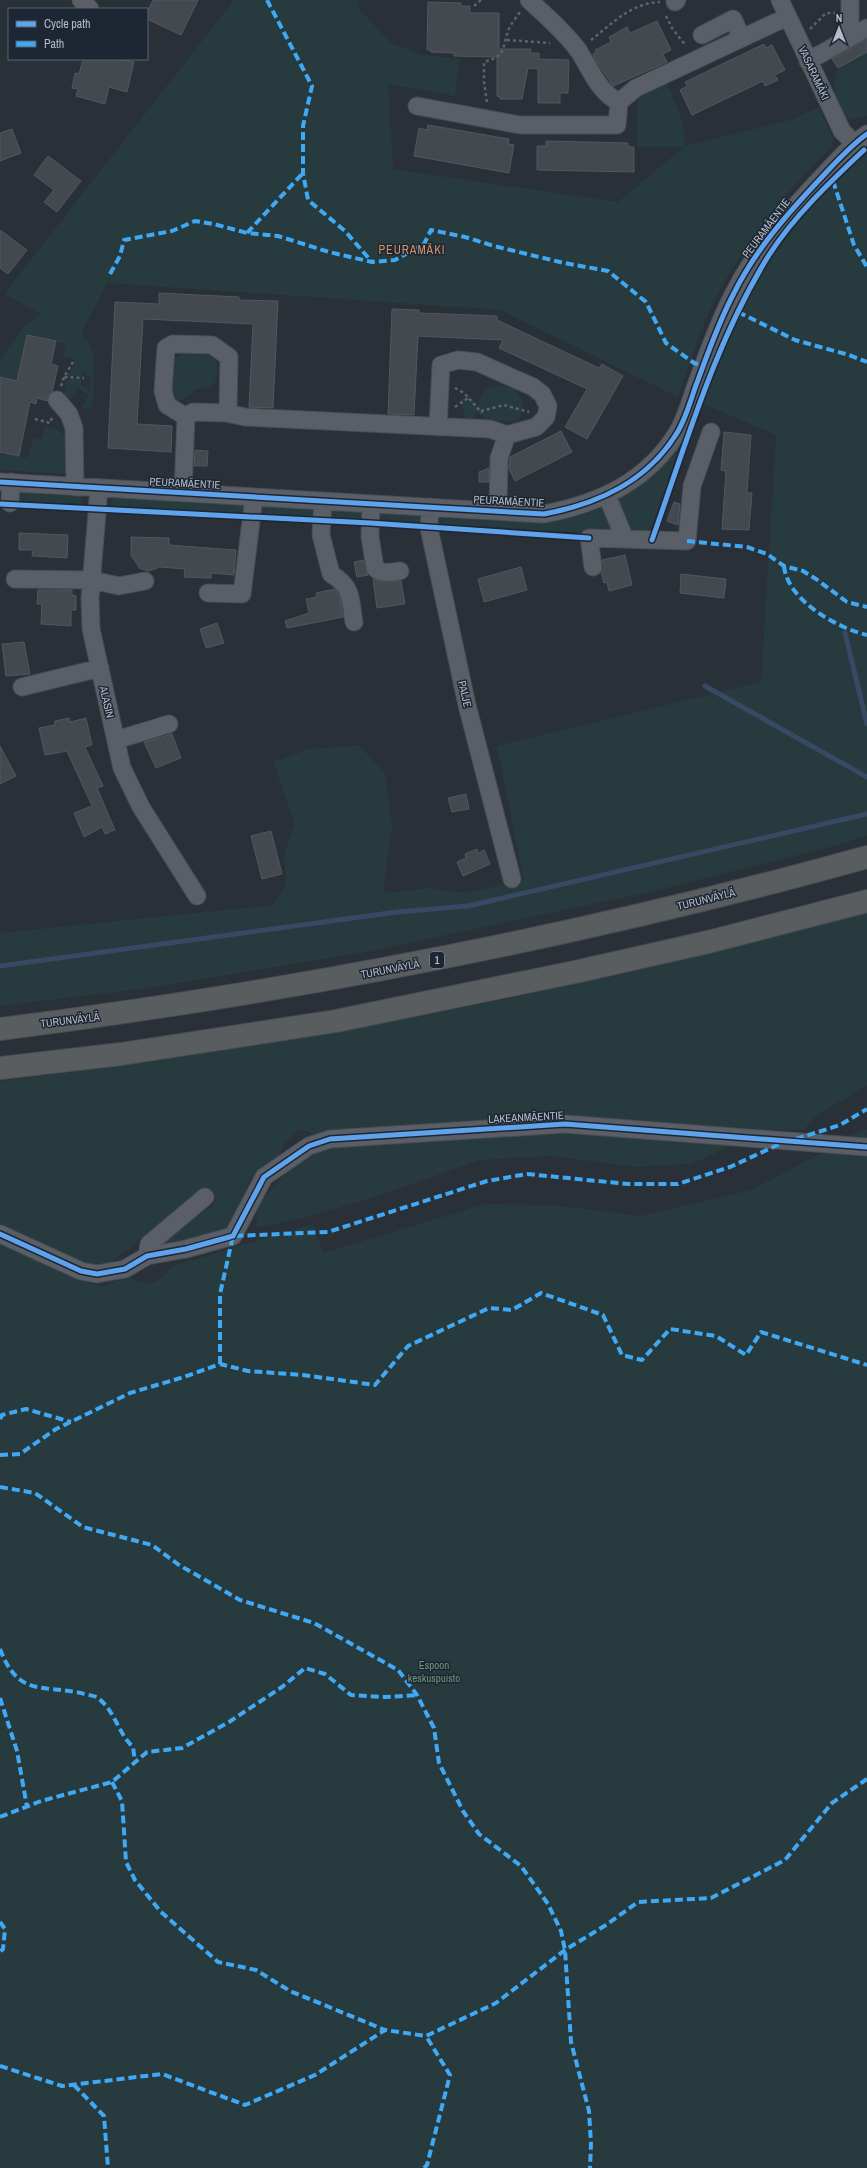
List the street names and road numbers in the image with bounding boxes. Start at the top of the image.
street label: VASARAMÄKI [795,44,833,102]
street label: PEURAMÄENTIE [739,195,793,261]
street label: PEURAMÄENTIE [149,474,221,492]
street label: PEURAMÄENTIE [473,492,545,510]
street label: PALJE [455,679,475,709]
street label: ALASIN [96,684,117,719]
street label: TURUNVÄYLÄ [676,885,737,913]
road number: 1 [430,952,444,968]
street label: TURUNVÄYLÄ [360,956,421,982]
street label: TURUNVÄYLÄ [40,1009,101,1031]
street label: LAKEANMÄENTIE [488,1108,564,1126]

